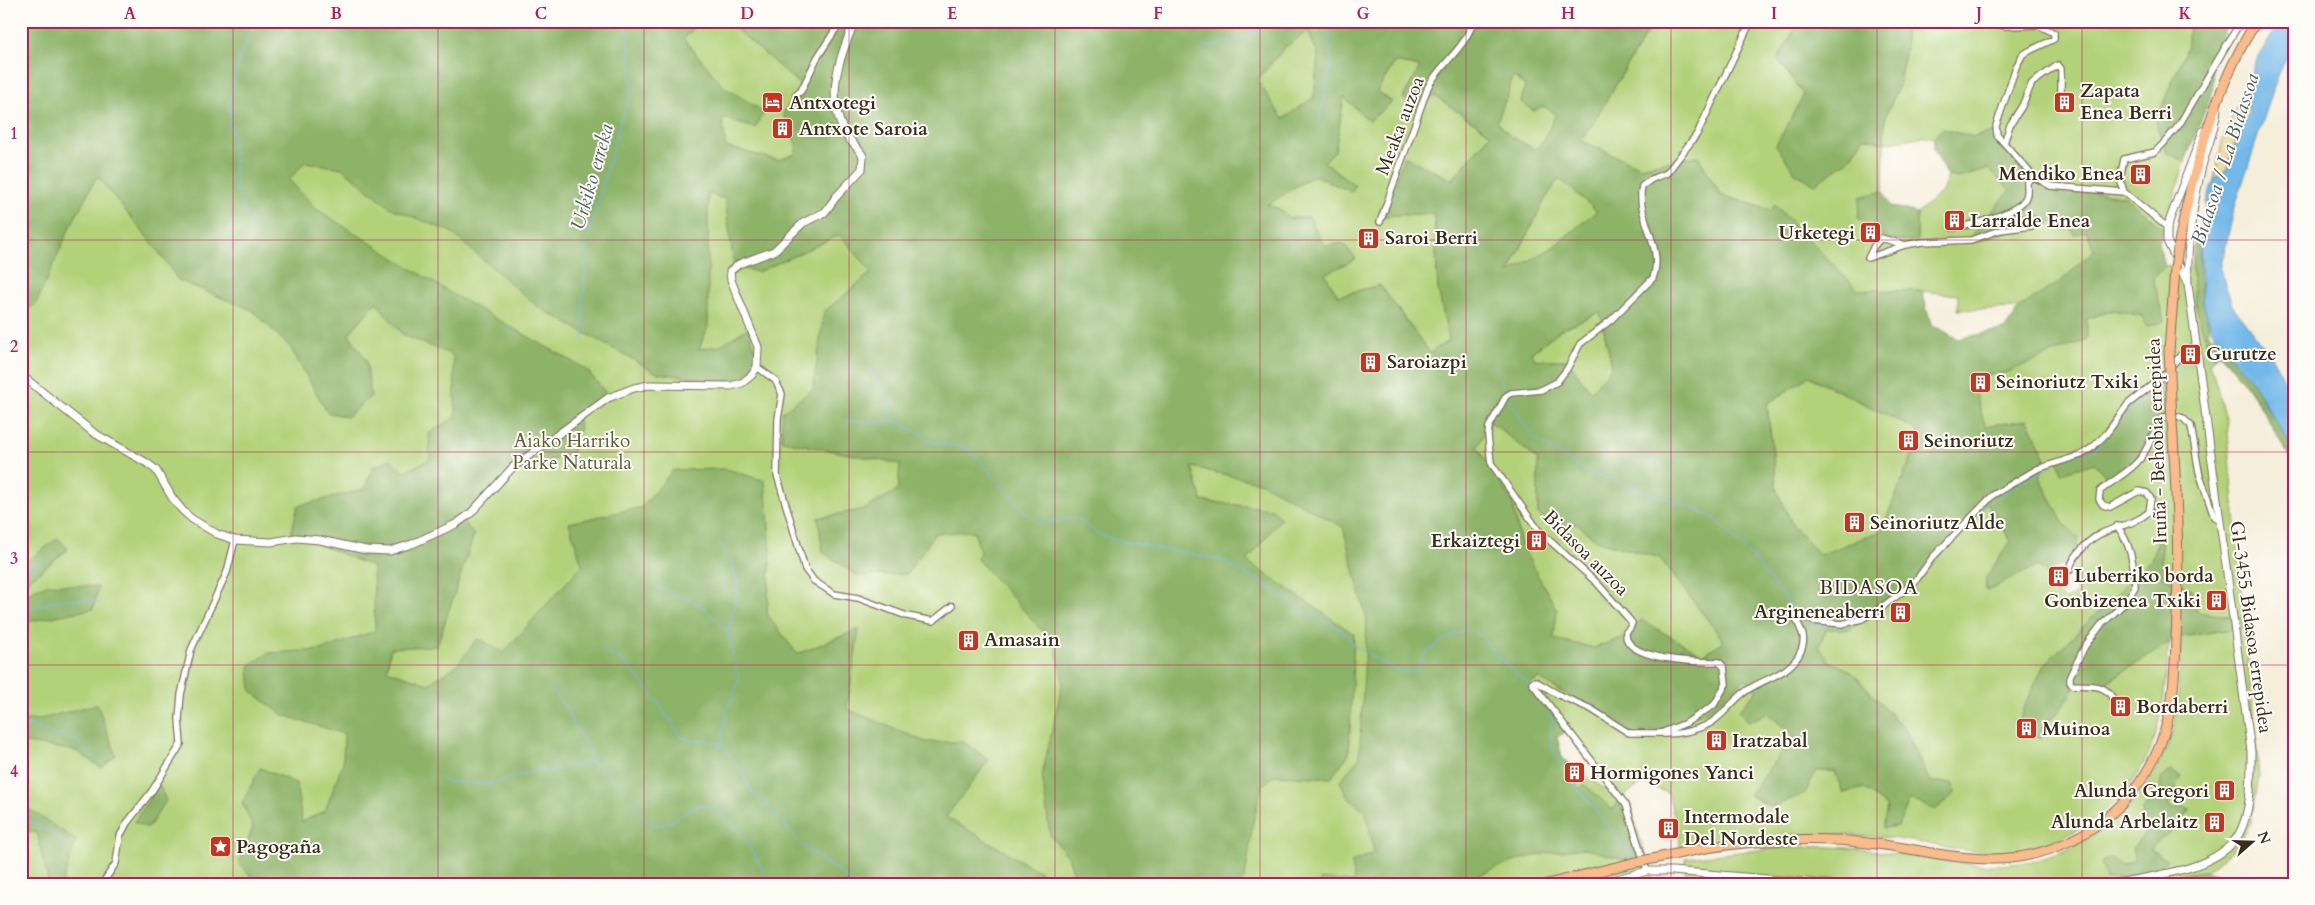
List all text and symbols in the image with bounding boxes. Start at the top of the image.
text: A [124,3,136,25]
text: B [330,3,342,25]
text: C [535,3,547,25]
text: D [740,3,754,25]
text: E [947,3,957,25]
text: F [1153,3,1163,25]
text: G [1356,3,1370,25]
text: H [1561,3,1575,25]
text: I [1771,3,1777,25]
text: J [1974,3,1982,25]
text: K [2179,3,2192,25]
water label: Bidasoa / La Bidassoa [2185,70,2265,248]
street label: Meaka auzoa [1369,73,1431,179]
place label: Zapata Enea Berri [2080,78,2172,126]
place label: Antxotegi [789,90,876,116]
building icon: Zapata Enea Berri [2052,90,2076,114]
hotel icon: Antxotegi [761,91,785,115]
place label: Antxote Saroia [799,116,928,142]
building icon: Antxote Saroia [771,117,795,141]
water label: Urkiko erreka [564,121,620,233]
text: 1 [10,123,18,145]
place label: Mendiko Enea [1998,161,2125,187]
building icon: Mendiko Enea [2128,162,2152,186]
place label: Larralde Enea [1970,208,2091,234]
building icon: Larralde Enea [1942,209,1966,233]
place label: Urketegi [1779,220,1855,246]
building icon: Urketegi [1859,221,1883,245]
place label: Saroi Berri [1385,225,1478,251]
building icon: Saroi Berri [1357,226,1381,250]
text: 2 [10,336,18,358]
street label: Iruña - Behobia errepidea [2140,338,2174,544]
place label: Gurutze [2206,341,2277,367]
building icon: Gurutze [2178,342,2202,366]
place label: Saroiazpi [1387,349,1467,375]
building icon: Saroiazpi [1359,350,1383,374]
place label: Seinoriutz Txiki [1996,369,2139,395]
building icon: Seinoriutz Txiki [1968,370,1992,394]
park label: Aiako Harriko Parke Naturala [512,428,632,476]
place label: Seinoriutz [1924,428,2014,454]
building icon: Seinoriutz [1896,429,1920,453]
street label: Bidasoa auzoa [1537,504,1635,602]
place label: Seinoriutz Alde [1870,510,2005,536]
building icon: Seinoriutz Alde [1842,511,1866,535]
street label: GI-3455 Bidasoa errepidea [2223,519,2279,735]
place label: Erkaiztegi [1431,528,1520,554]
building icon: Erkaiztegi [1524,529,1548,553]
text: 3 [10,548,18,570]
place label: Luberriko borda [2074,563,2214,589]
building icon: Luberriko borda [2046,564,2070,588]
district label: BIDASOA [1819,574,1919,601]
place label: Gonbizenea Txiki [2044,588,2201,614]
building icon: Gonbizenea Txiki [2205,589,2229,613]
place label: Argineneaberri [1754,599,1885,625]
building icon: Argineneaberri [1889,600,1913,624]
place label: Amasain [984,627,1061,653]
building icon: Amasain [956,628,980,652]
place label: Bordaberri [2136,694,2228,720]
building icon: Bordaberri [2108,695,2132,719]
place label: Muinoa [2042,716,2111,742]
building icon: Muinoa [2014,717,2038,741]
place label: Iratzabal [1732,728,1808,754]
building icon: Iratzabal [1704,729,1728,753]
place label: Hormigones Yanci [1590,760,1754,786]
text: 4 [10,761,18,783]
building icon: Hormigones Yanci [1562,761,1586,785]
place label: Alunda Gregori [2074,778,2209,804]
building icon: Alunda Gregori [2213,779,2237,803]
place label: Intermodale Del Nordeste [1684,804,1798,852]
place label: Alunda Arbelaitz [2051,809,2199,835]
building icon: Alunda Arbelaitz [2202,810,2226,834]
building icon: Intermodale Del Nordeste [1656,816,1680,840]
north arrow [2228,818,2278,868]
text: N [2253,829,2275,847]
place label: Pagogaña [236,834,322,860]
place icon: Pagogaña [208,835,232,859]

